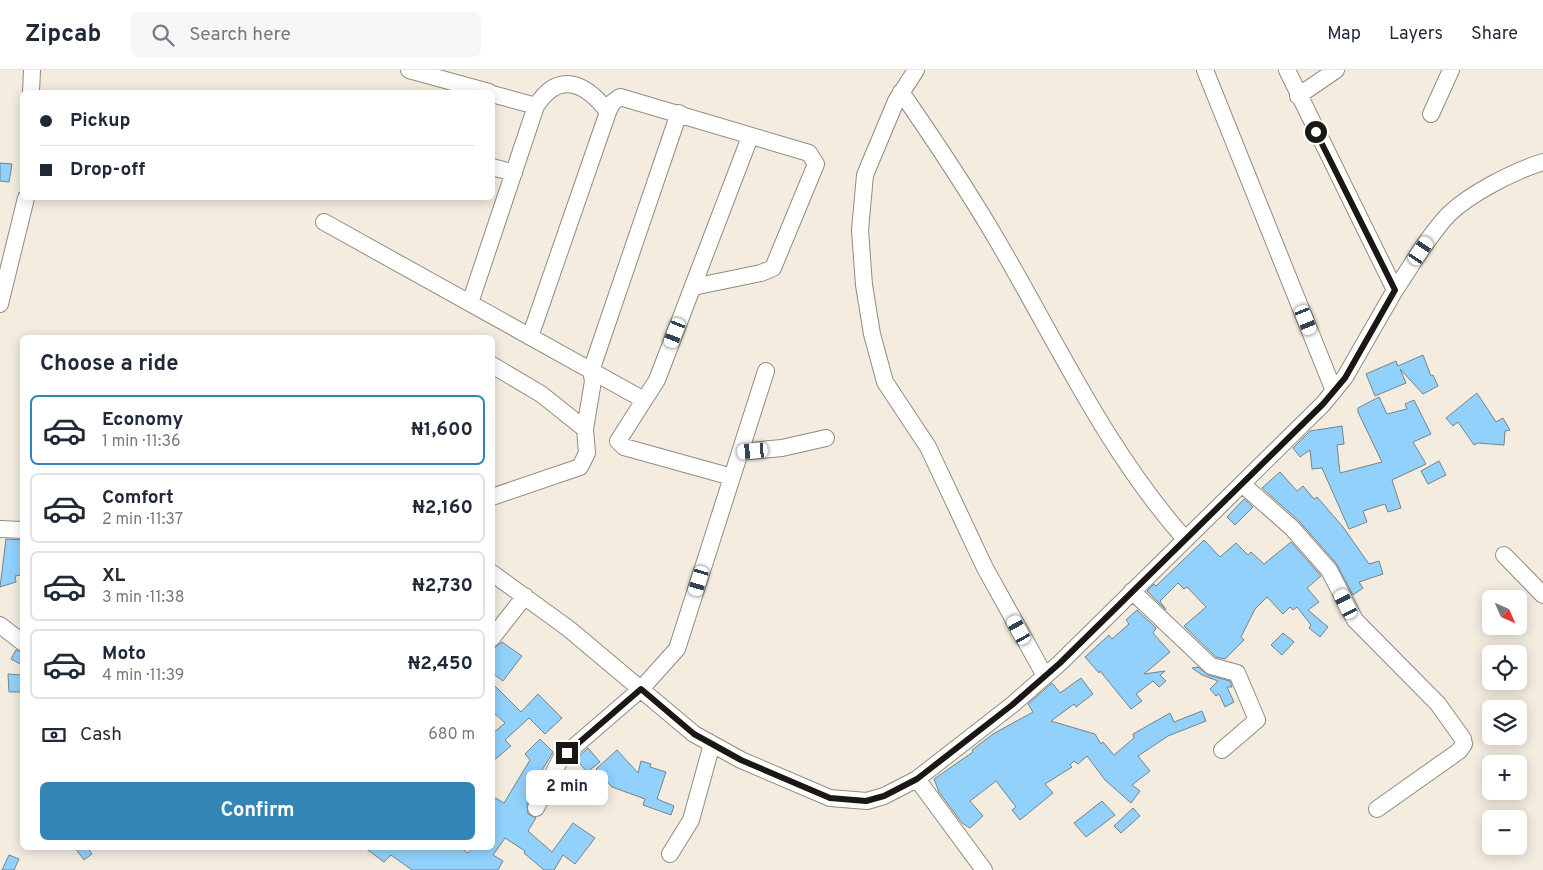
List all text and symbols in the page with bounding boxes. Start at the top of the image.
search box [131,12,481,57]
text: Zipcab [25,20,101,50]
icon: search [149,21,177,49]
text: Search here [189,23,291,47]
text: Map [1327,23,1361,46]
text: Layers [1389,23,1443,46]
text: Share [1471,23,1518,46]
text: Pickup [70,109,130,133]
route start [1305,121,1327,143]
text: Drop-off [70,158,145,182]
car [1406,234,1435,268]
car [1293,303,1318,337]
car [662,316,687,350]
text: Choose a ride [40,351,178,378]
icon: car [42,408,87,453]
text: Economy [102,408,183,432]
text: ₦1,600 [411,418,473,442]
text: 1 min · 11:36 [102,432,181,452]
car [737,442,768,460]
icon: car [42,486,87,531]
text: Comfort [102,486,174,510]
text: ₦2,160 [412,496,473,520]
text: 2 min · 11:37 [102,510,183,530]
icon: car [42,564,87,609]
text: XL [102,564,125,588]
car [687,564,710,598]
text: ₦2,730 [412,574,473,598]
car [1332,587,1359,621]
text: 3 min · 11:38 [102,588,184,608]
north arrow [1482,590,1528,635]
map controls [1482,590,1527,855]
car [1005,613,1032,647]
icon: car [42,642,87,687]
text: Moto [102,642,146,666]
button: locate [1482,645,1527,690]
text: ₦2,450 [408,652,473,676]
text: 4 min · 11:39 [102,666,184,686]
button: layers [1482,700,1527,745]
icon: cash [40,721,68,749]
text: Cash [80,723,122,747]
text: 680 m [428,725,475,745]
route end [556,742,578,764]
button: + [1482,755,1527,800]
callout: 2 min [526,770,608,806]
text: 2 min [546,777,588,797]
button: Confirm [40,782,475,840]
button: − [1482,810,1527,855]

